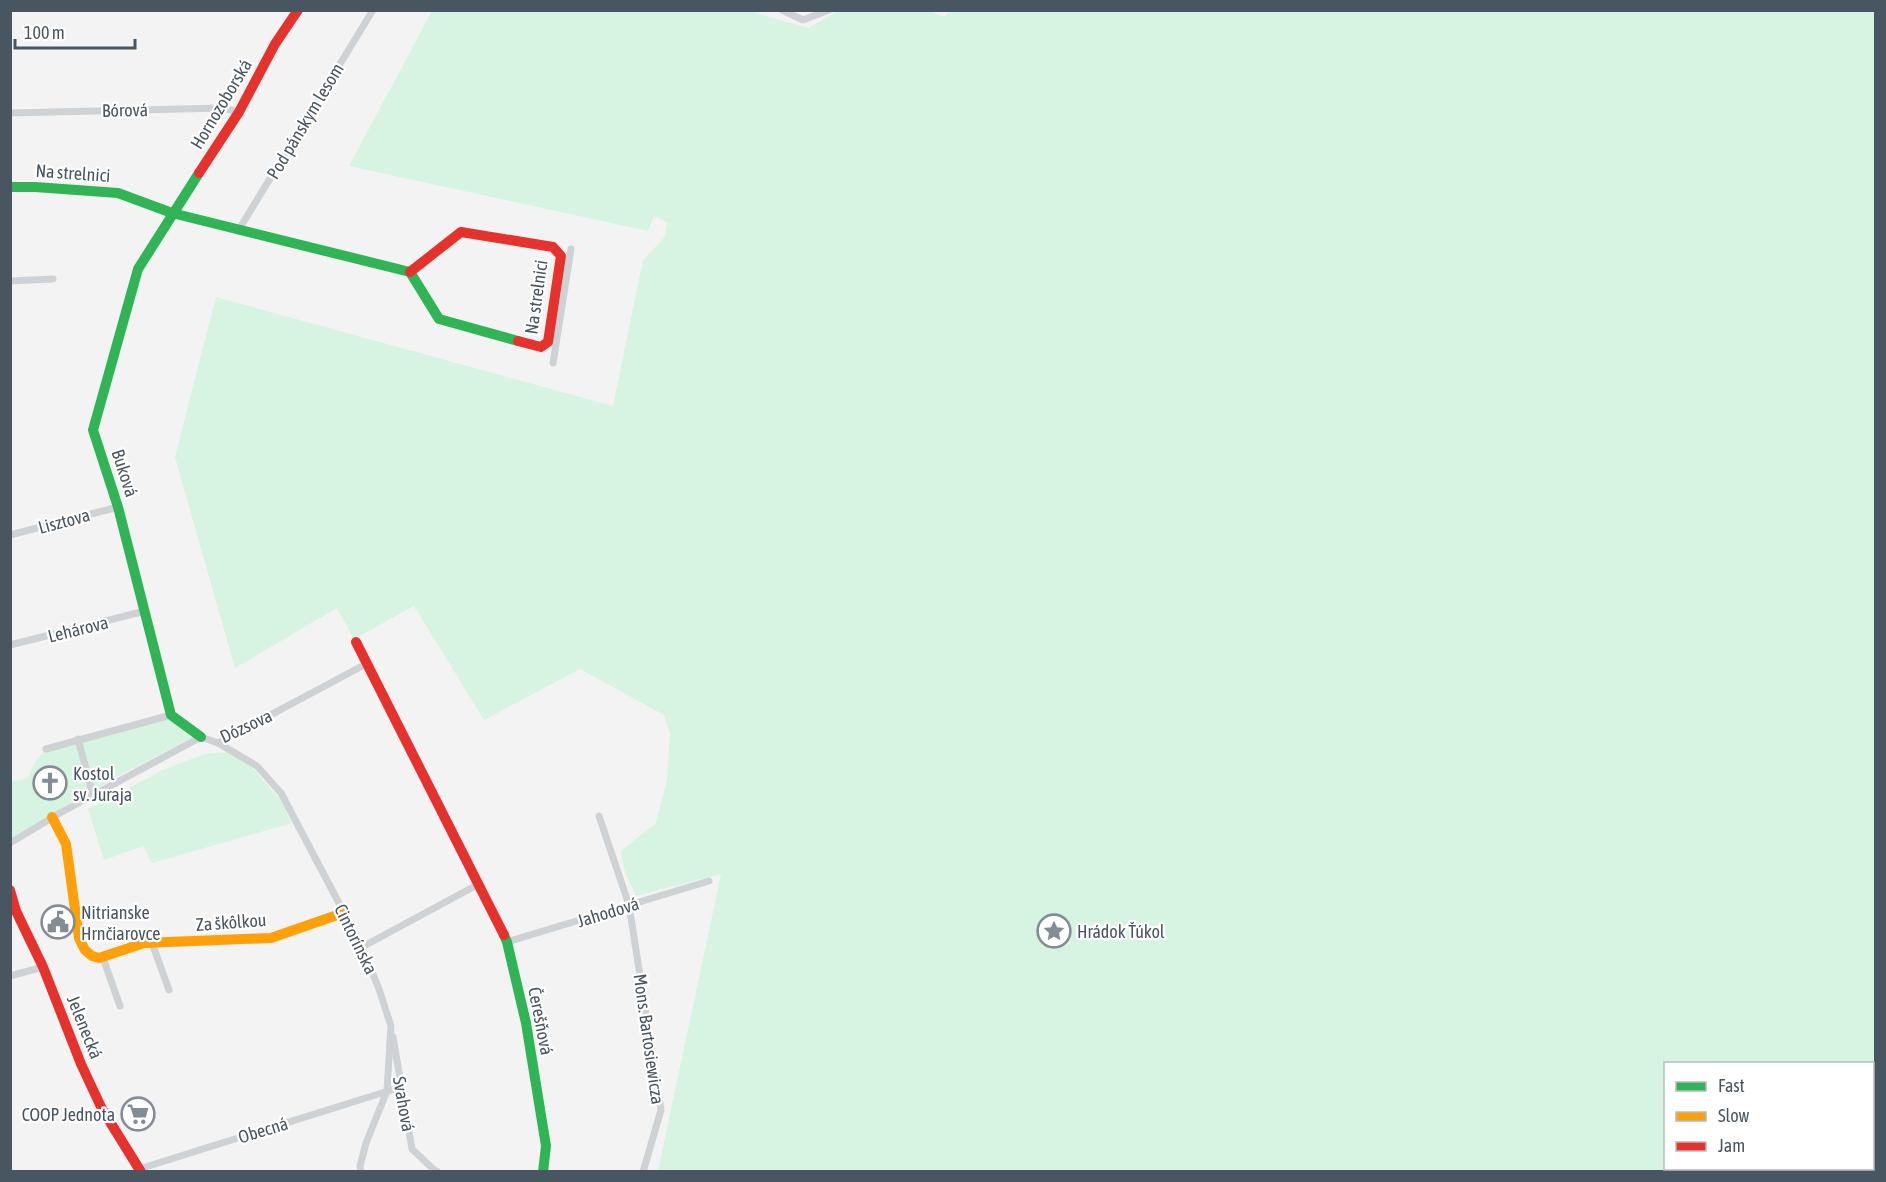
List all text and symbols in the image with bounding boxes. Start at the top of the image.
scale bar [15,12,135,50]
text: 100 m [24,22,65,43]
street label: Hornozoborská [186,55,256,153]
street label: Pod pánskym lesom [262,59,348,183]
street label: Bórová [102,99,148,121]
street label: Na strelnici [35,160,111,186]
street label: Na strelnici [520,258,552,336]
street label: Buková [107,447,143,499]
street label: Lisztova [36,504,92,538]
street label: Lehárova [46,611,110,647]
street label: Dózsova [217,705,275,747]
place label: Kostol sv. Juraja [73,763,132,805]
church icon: Kostol sv. Juraja [32,765,68,801]
street label: Jahodová [574,893,642,931]
street label: Cintorínska [330,901,382,977]
place label: Nitrianske Hrnčiarovce [81,902,160,944]
public building icon: Nitrianske Hrnčiarovce [40,904,76,940]
street label: Za škôlkou [195,909,267,935]
place icon: Hrádok Ťúkol [1036,913,1072,949]
place label: Hrádok Ťúkol [1077,921,1165,942]
street label: Mons. Bartosiewicza [629,972,669,1106]
street label: Čerešňová [524,985,558,1057]
street label: Jelenecká [63,992,107,1062]
legend [1664,1062,1874,1170]
street label: Svahová [389,1075,419,1133]
text: Fast [1718,1075,1745,1096]
supermarket icon: COOP Jednota [120,1096,156,1132]
place label: COOP Jednota [22,1104,115,1125]
text: Slow [1718,1105,1749,1126]
street label: Obecná [236,1113,290,1147]
text: Jam [1718,1135,1745,1156]

